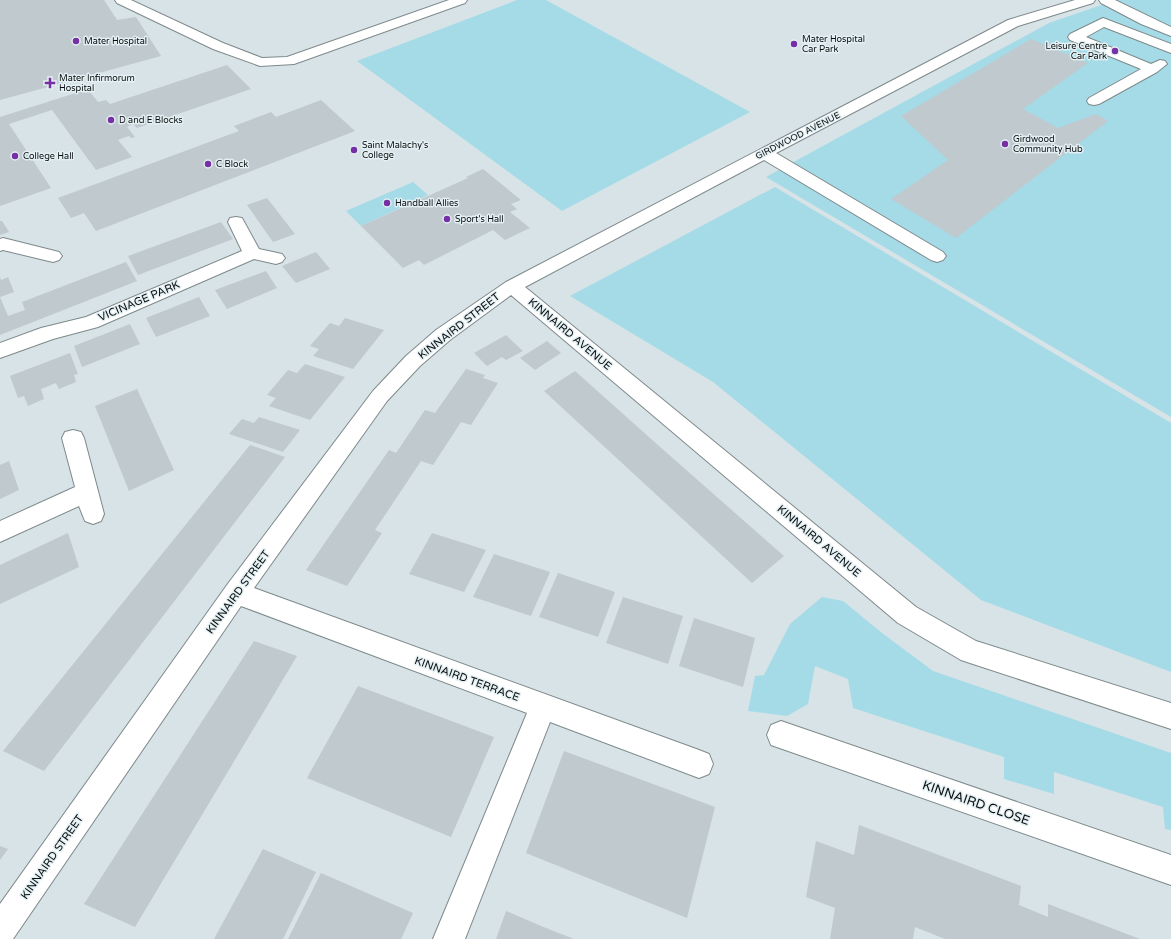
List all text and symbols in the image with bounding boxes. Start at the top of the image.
place label: Mater Hospital Car Park [802,34,865,55]
marker: Mater Hospital [71,36,81,46]
place label: Mater Hospital [84,36,147,47]
marker: Mater Hospital Car Park [789,39,799,49]
place label: Leisure Centre Car Park [1046,41,1107,62]
marker: Leisure Centre Car Park [1110,46,1120,56]
place label: Mater Infirmorum Hospital [59,73,135,94]
marker: Mater Infirmorum Hospital [44,77,56,89]
street label: GIRDWOOD AVENUE [754,110,842,162]
marker: D and E Blocks [106,115,116,125]
place label: D and E Blocks [119,115,183,126]
place label: Girdwood Community Hub [1013,134,1083,155]
marker: Girdwood Community Hub [1000,139,1010,149]
place label: Saint Malachy's College [362,140,428,161]
marker: Saint Malachy's College [349,145,359,155]
marker: College Hall [10,151,20,161]
place label: College Hall [23,151,74,162]
marker: C Block [203,159,213,169]
place label: C Block [216,159,248,170]
marker: Handball Allies [382,198,392,208]
place label: Handball Allies [395,198,458,209]
marker: Sport's Hall [442,214,452,224]
place label: Sport's Hall [455,214,504,225]
street label: VICINAGE PARK [96,278,182,324]
street label: KINNAIRD STREET [416,290,503,362]
street label: KINNAIRD AVENUE [526,295,614,373]
street label: KINNAIRD AVENUE [775,502,863,580]
street label: KINNAIRD STREET [203,547,273,636]
street label: KINNAIRD TERRACE [413,654,521,704]
street label: KINNAIRD CLOSE [920,777,1032,829]
street label: KINNAIRD STREET [18,812,86,902]

